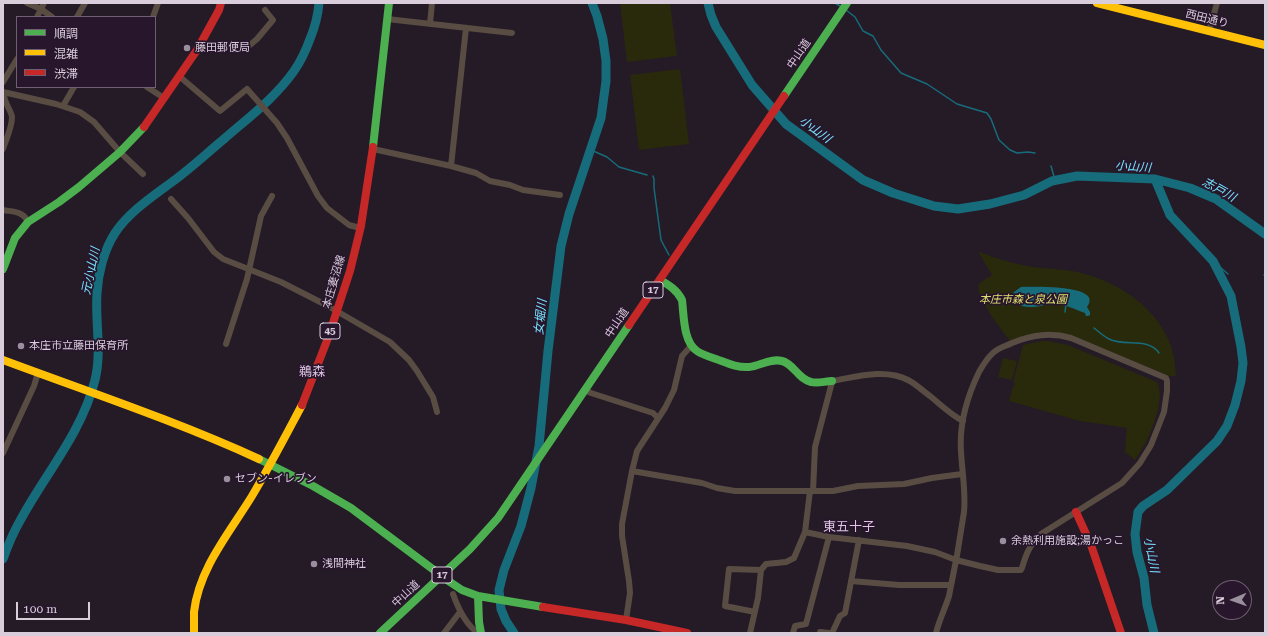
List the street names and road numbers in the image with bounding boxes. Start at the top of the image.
street label: 西田通り [1184,7,1230,31]
street label: 中山道 [784,37,814,71]
street label: 本庄妻沼線 [320,254,348,310]
road number: 17 [643,282,663,298]
street label: 中山道 [602,306,632,340]
road number: 45 [320,323,340,339]
road number: 17 [432,567,452,583]
street label: 中山道 [389,578,423,610]

